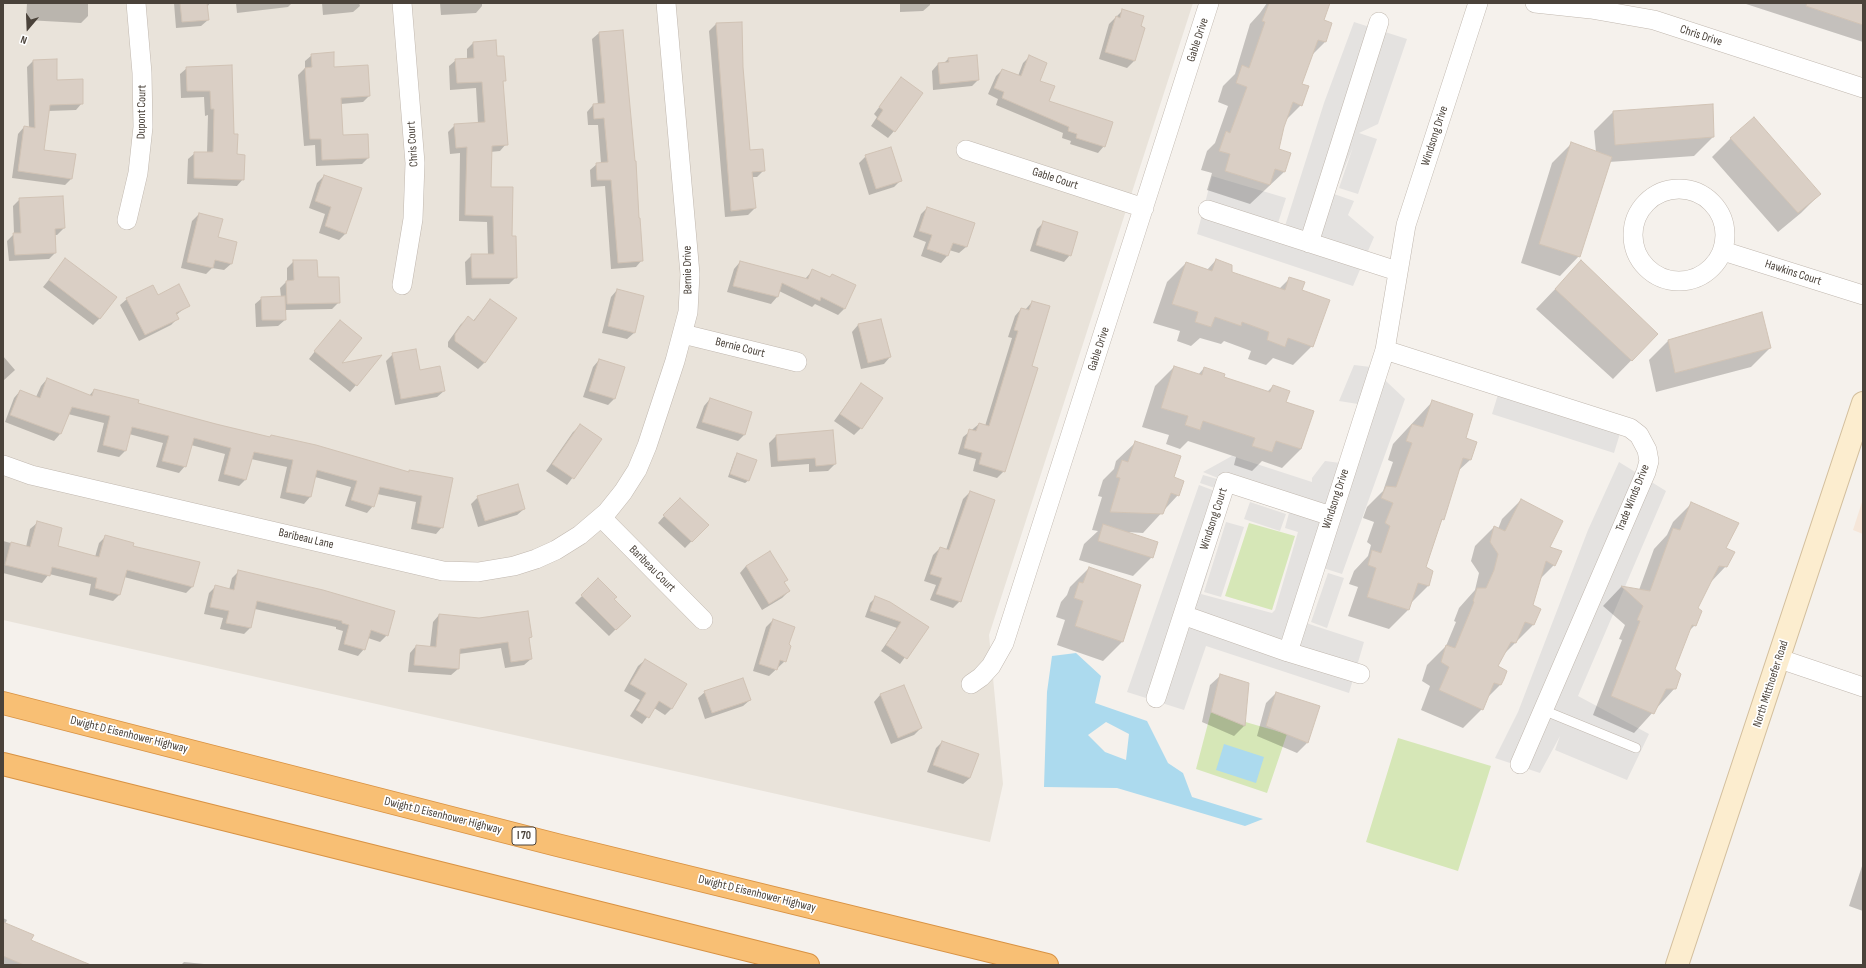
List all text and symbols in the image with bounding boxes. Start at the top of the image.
north arrow [8,8,48,48]
street label: Gable Drive [1184,16,1212,64]
street label: Chris Drive [1678,22,1724,50]
text: N [19,33,29,47]
street label: Dupont Court [134,85,150,139]
street label: Windsong Drive [1419,104,1451,168]
street label: Chris Court [404,121,422,167]
street label: Gable Court [1030,165,1080,193]
street label: Bernie Drive [680,246,696,294]
street label: Hawkins Court [1763,257,1823,289]
street label: Gable Drive [1085,325,1113,373]
street label: Bernie Court [714,335,766,361]
street label: Trade Winds Drive [1613,462,1653,534]
street label: Windsong Drive [1320,467,1352,531]
street label: Windsong Court [1197,486,1231,552]
street label: Baribeau Lane [277,526,335,552]
street label: Baribeau Court [626,543,678,595]
street label: North Mitthoefer Road [1750,639,1792,729]
street label: Dwight D Eisenhower Highway [69,713,189,757]
street label: Dwight D Eisenhower Highway [383,794,503,838]
road number: I 70 [512,827,536,845]
street label: Dwight D Eisenhower Highway [697,872,817,916]

